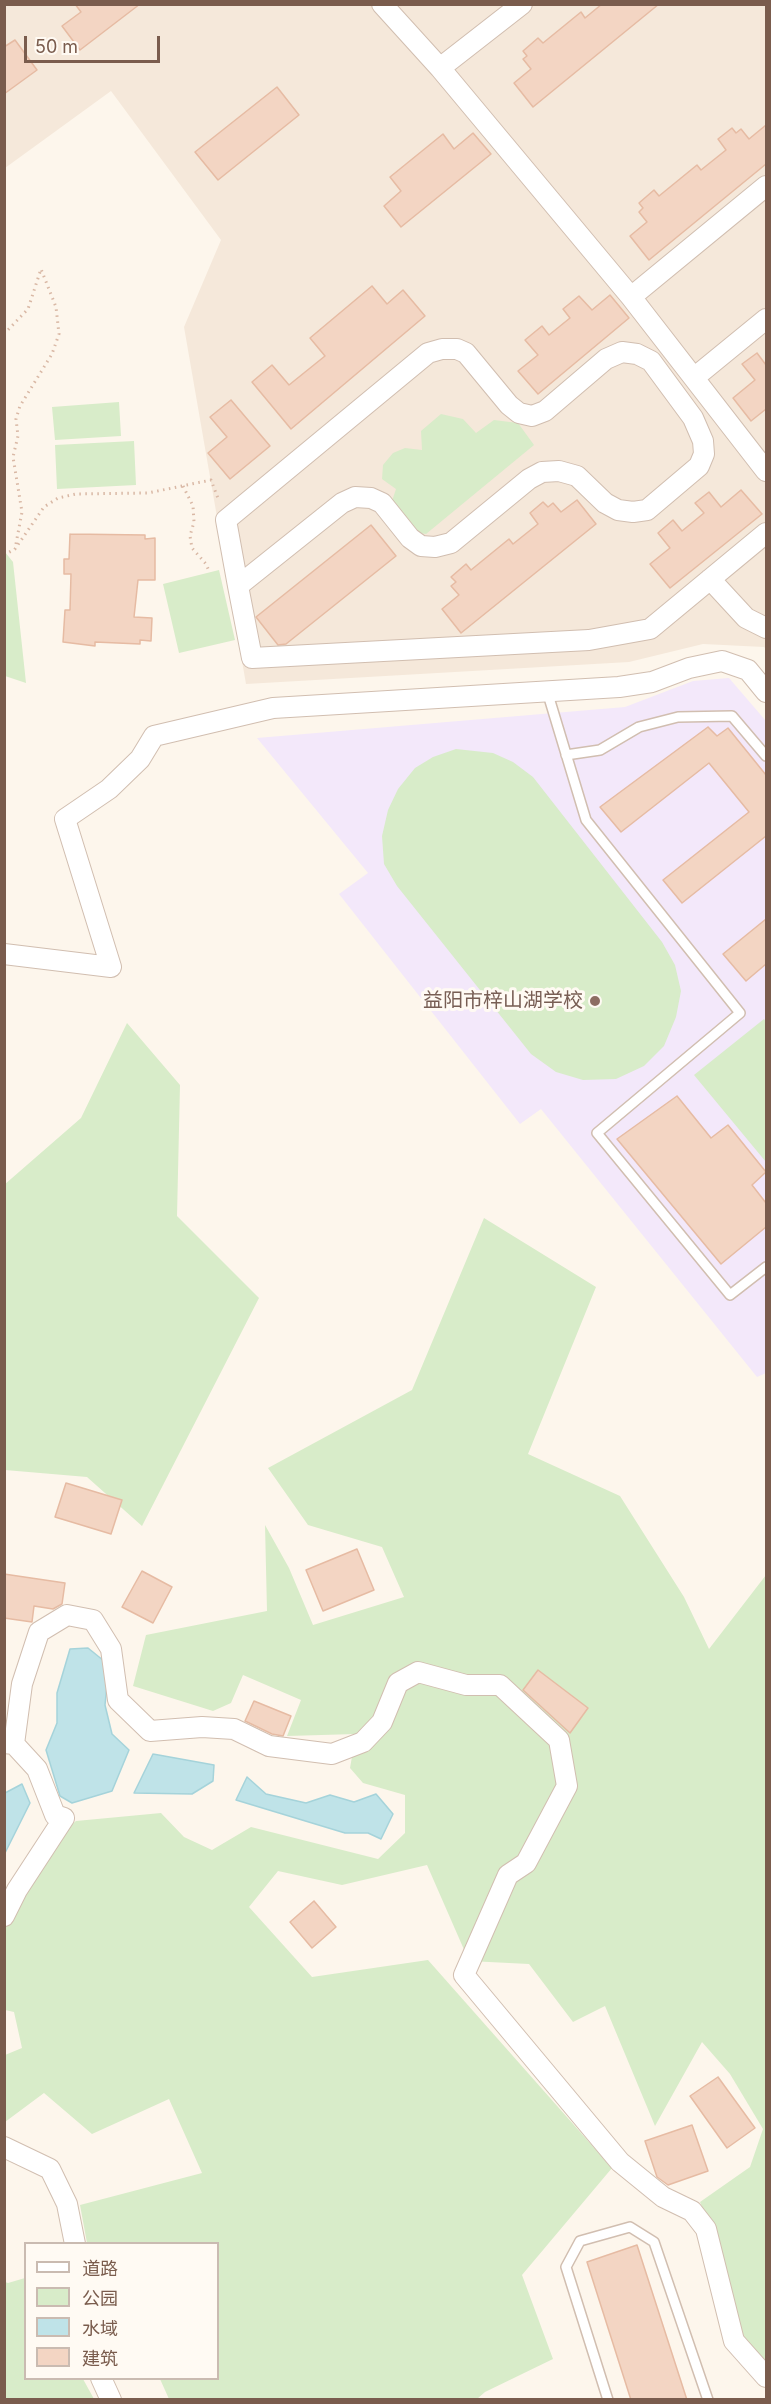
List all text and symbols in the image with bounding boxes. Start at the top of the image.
scale bar [27,24,164,62]
text: 50 m [35,36,78,57]
place label: 益阳市梓山湖学校 [423,989,583,1013]
marker: 益阳市梓山湖学校 [588,994,602,1008]
legend [24,2242,219,2380]
text: 道路 [82,2258,118,2279]
text: 公园 [82,2288,118,2309]
text: 水域 [82,2318,118,2339]
text: 建筑 [82,2348,118,2369]

